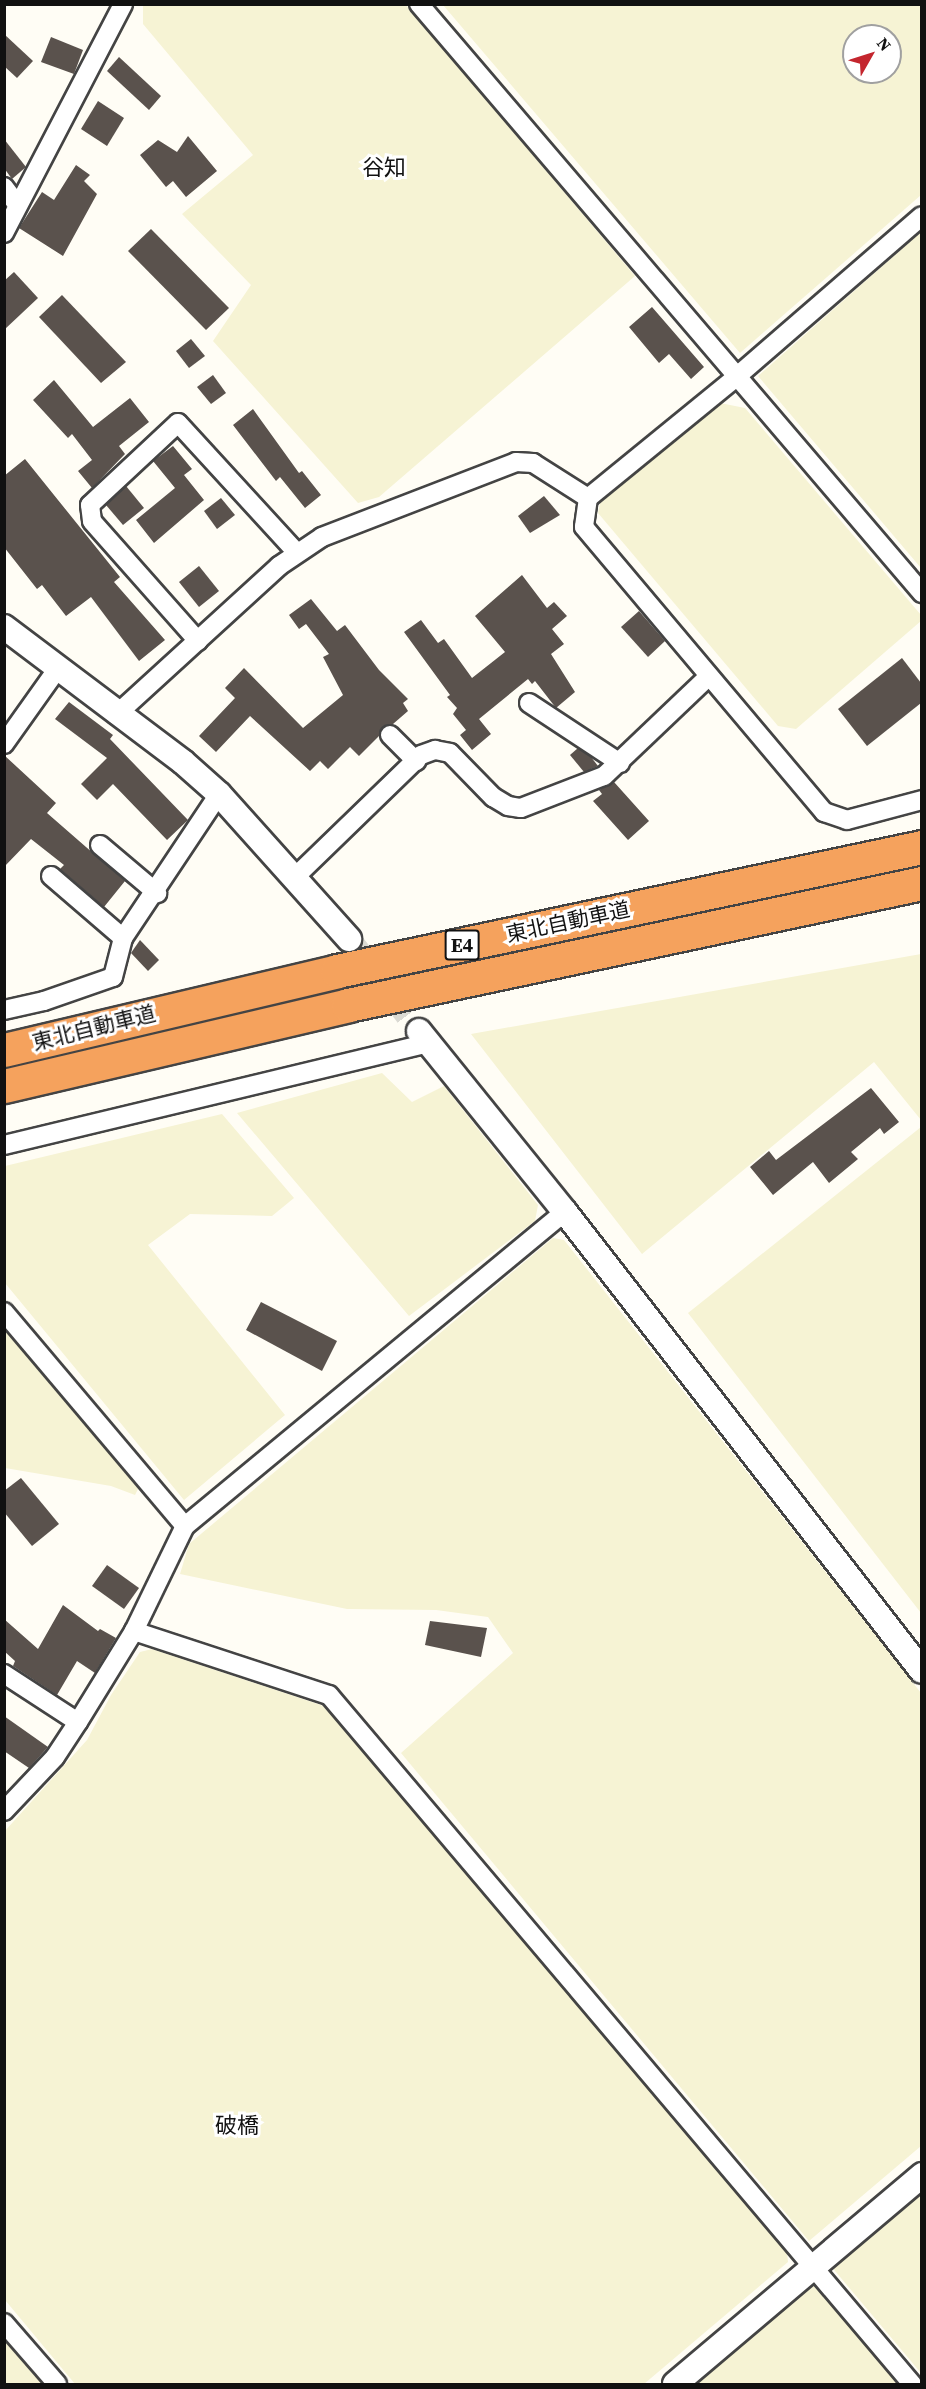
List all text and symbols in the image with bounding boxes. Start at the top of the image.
north arrow [842,24,902,84]
text: N [872,32,897,55]
district label: 谷知 [362,155,406,181]
street label: 東北自動車道 [504,897,632,947]
road number: E4 [444,928,480,962]
street label: 東北自動車道 [30,1001,158,1055]
district label: 破橋 [215,2113,259,2139]

